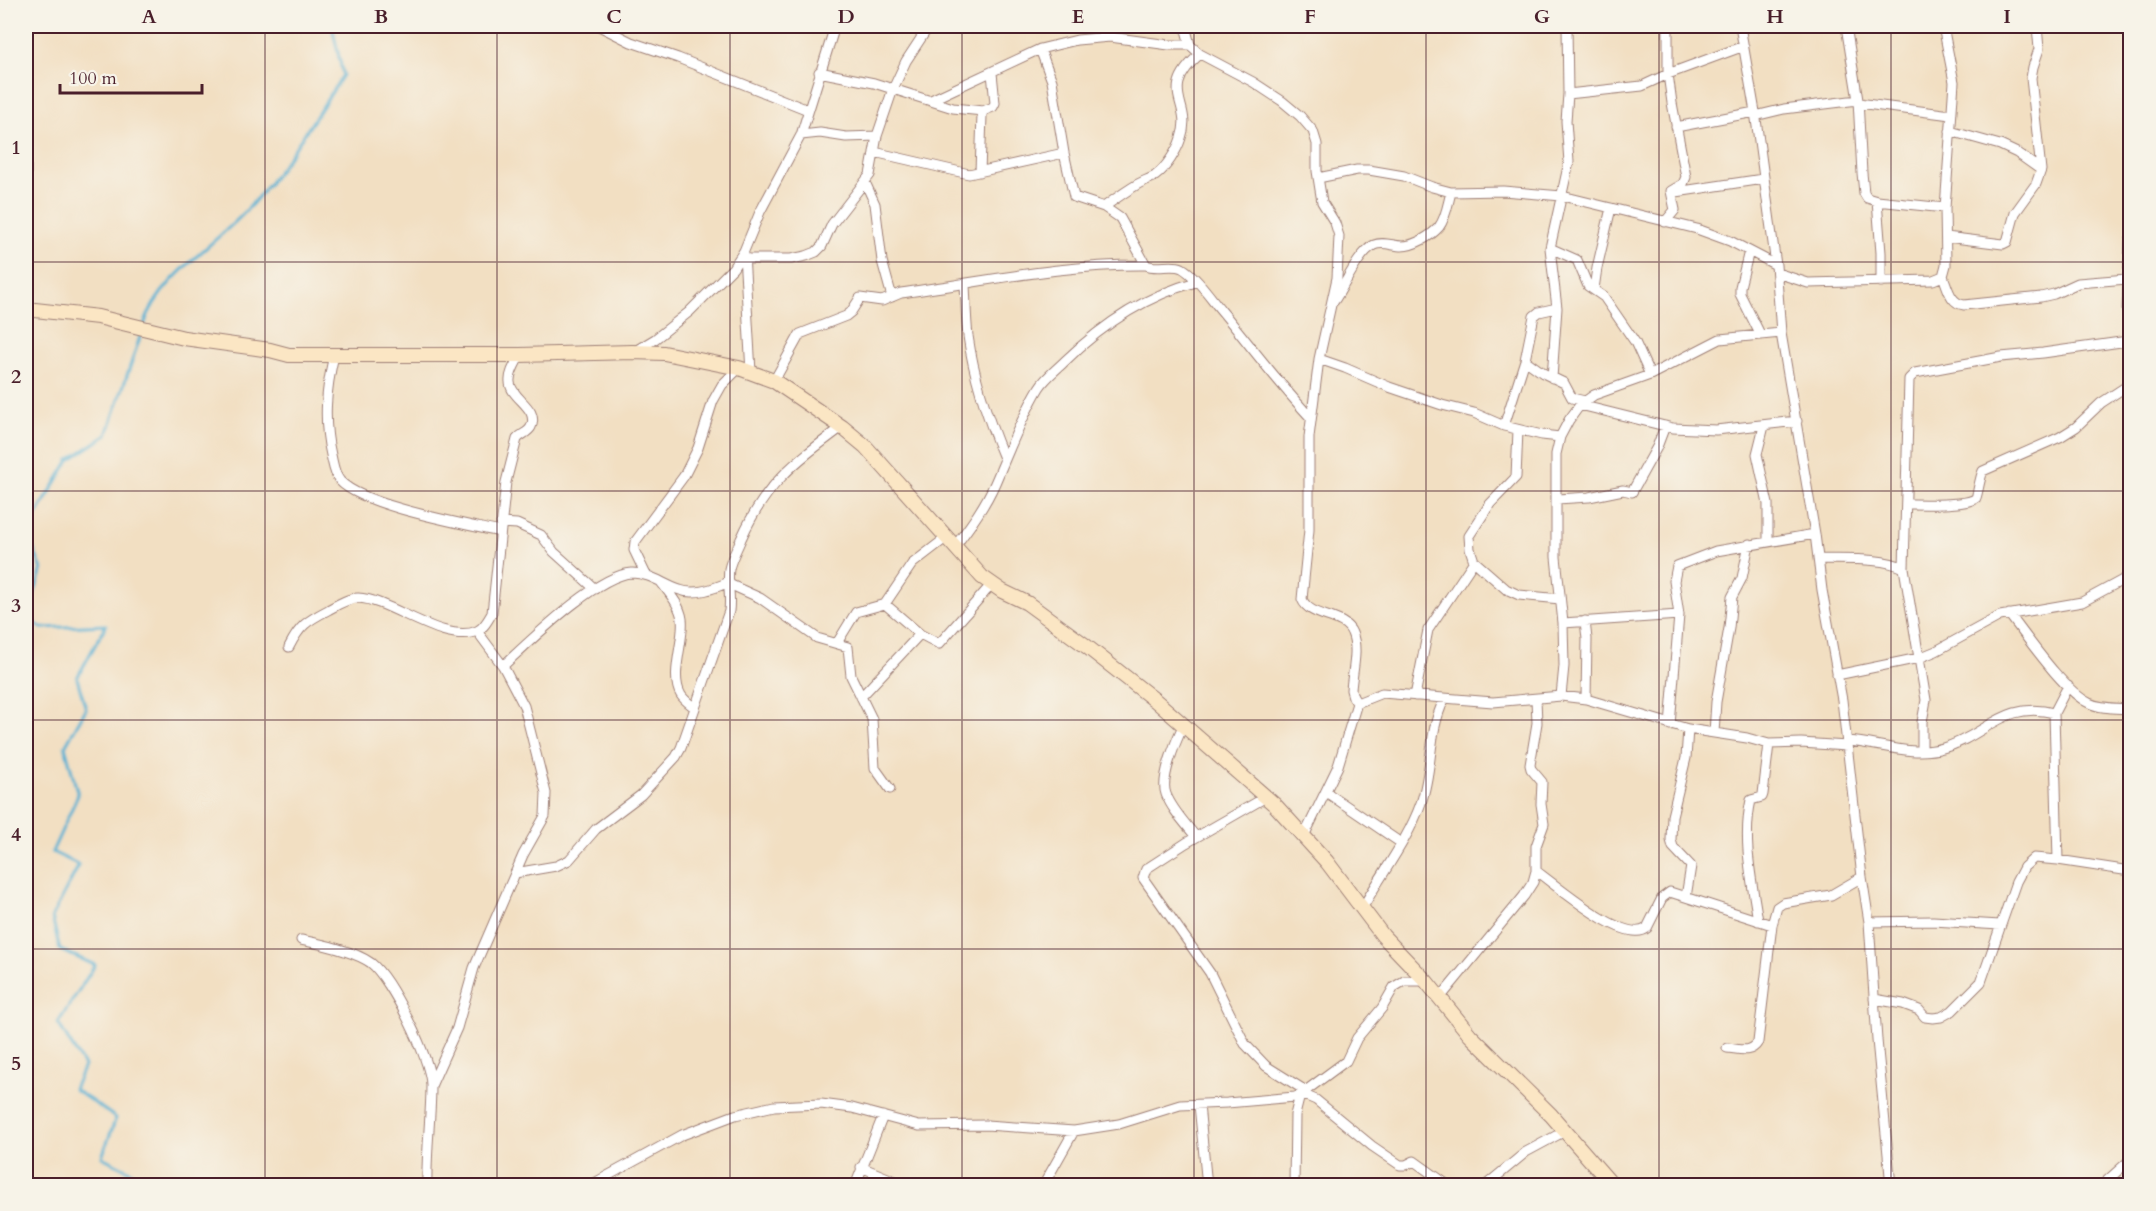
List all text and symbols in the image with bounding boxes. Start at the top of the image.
text: A [141,3,157,30]
text: B [374,3,388,30]
text: C [606,3,622,30]
text: D [837,3,855,30]
text: E [1072,3,1084,30]
text: F [1304,3,1316,30]
text: G [1534,3,1550,30]
text: H [1766,3,1784,30]
text: I [2003,3,2011,30]
scale bar [60,57,202,95]
text: 100 m [69,66,117,91]
text: 1 [11,134,21,161]
text: 2 [11,363,21,390]
text: 3 [11,592,21,619]
text: 4 [11,821,21,848]
text: 5 [11,1050,21,1077]

